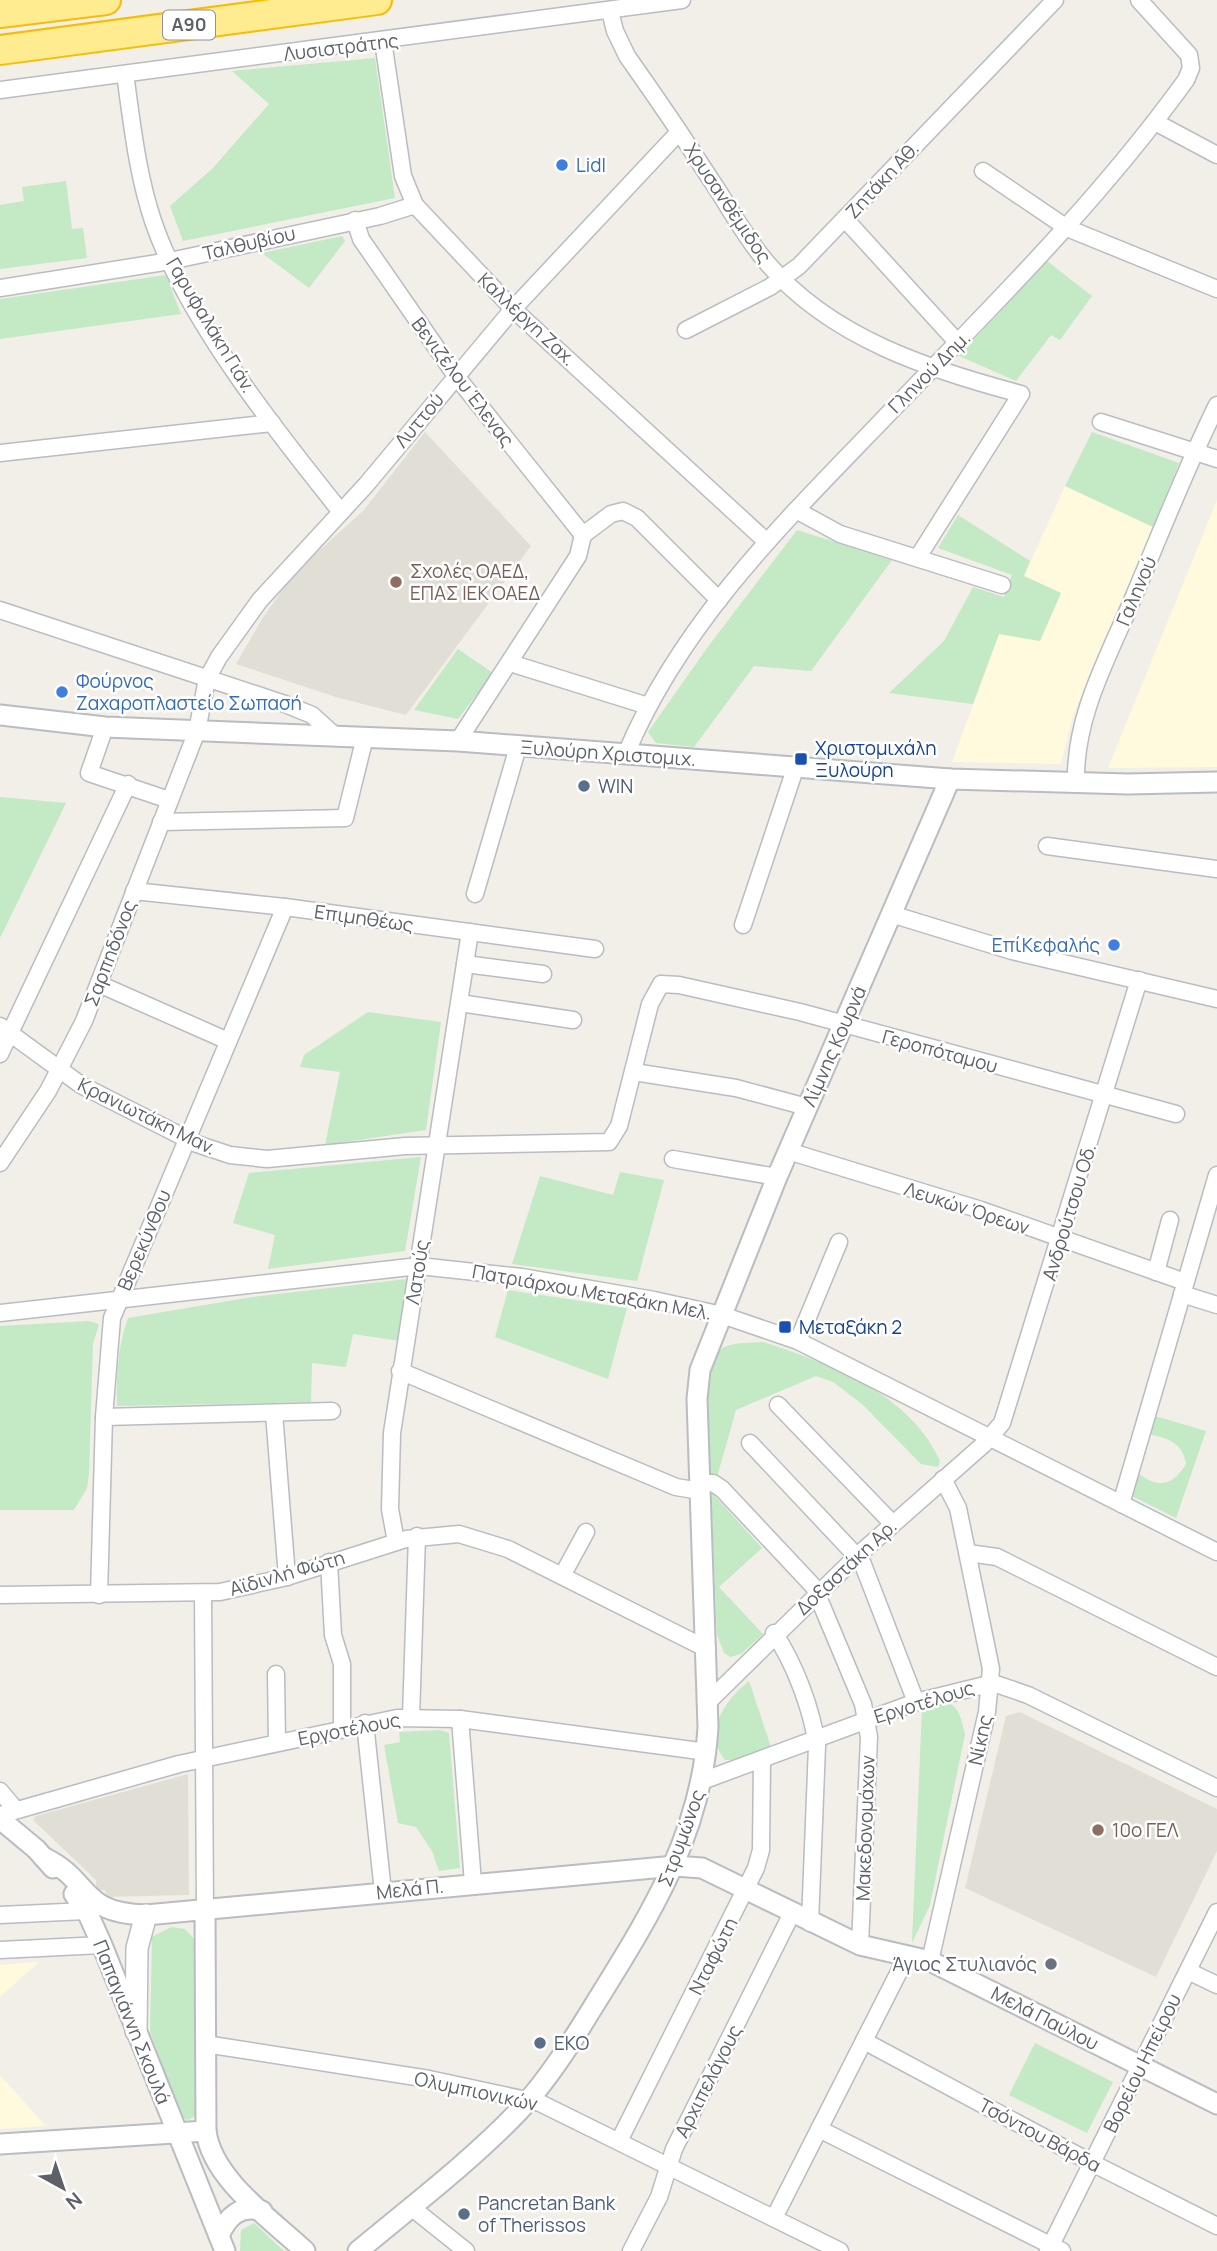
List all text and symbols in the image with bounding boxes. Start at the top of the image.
road number: Α90 [163,10,215,40]
street label: Λυσιστράτης [282,27,400,67]
street label: Ζητάκη Αθ. [840,136,924,224]
street label: Χρυσανθέμιδος [678,138,778,268]
place label: Lidl [576,152,606,178]
marker: Lidl [554,157,570,173]
street label: Ταλθυβίου [200,220,298,266]
street label: Γαρυφαλάκη Γιάν. [160,253,262,397]
street label: Καλλέργη Ζαχ. [472,267,582,371]
street label: Βενιζέλου Έλενας [406,312,520,452]
street label: Γληνού Δημ. [882,325,976,419]
street label: Λυττού [388,387,450,453]
street label: Γαληνού [1110,552,1162,630]
place label: Σχολές ΟΑΕΔ, ΕΠΑΣ ΙΕΚ ΟΑΕΔ [410,558,540,606]
marker: Σχολές ΟΑΕΔ, ΕΠΑΣ ΙΕΚ ΟΑΕΔ [388,574,404,590]
place label: Φούρνος Ζαχαροπλαστείο Σωπασή [76,668,302,716]
marker: Φούρνος Ζαχαροπλαστείο Σωπασή [54,684,70,700]
street label: Ξυλούρη Χριστομιχ. [519,734,697,772]
place label: Χριστομιχάλη Ξυλούρη [815,735,937,783]
marker: Χριστομιχάλη Ξυλούρη [793,751,809,767]
place label: WIN [598,773,633,799]
marker: WIN [576,778,592,794]
street label: Σαρπηδόνος [78,896,142,1010]
street label: Επιμηθέως [313,898,415,938]
place label: ΕπίΚεφαλής [992,932,1100,958]
marker: ΕπίΚεφαλής [1106,937,1122,953]
street label: Λίμνης Κουρνά [796,982,872,1110]
street label: Γεροπόταμου [879,1023,1001,1079]
street label: Κρανιωτάκη Μαν. [74,1071,220,1161]
street label: Ανδρούτσου Οδ. [1036,1140,1102,1284]
street label: Λευκών Όρεων [901,1176,1033,1241]
street label: Βερεκύνθου [111,1186,177,1294]
street label: Λατούς [399,1238,435,1306]
street label: Πατριάρχου Μεταξάκη Μελ. [470,1258,714,1326]
place label: Μεταξάκη 2 [799,1314,902,1340]
marker: Μεταξάκη 2 [777,1319,793,1335]
street label: Δοξαστάκη Αρ. [790,1513,902,1621]
street label: Αϊδινλή Φώτη [226,1544,348,1602]
street label: Εργοτέλους [871,1674,977,1730]
street label: Εργοτέλους [296,1706,402,1752]
street label: Νίκης [962,1712,998,1768]
street label: Μακεδονομάχων [849,1754,881,1901]
street label: Στρυμώνος [651,1786,711,1890]
place label: 10ο ΓΕΛ [1112,1817,1179,1843]
marker: 10ο ΓΕΛ [1090,1822,1106,1838]
street label: Μελά Π. [375,1873,445,1905]
street label: Νταφώτη [682,1913,744,1999]
street label: Παπαγιάννη Σκουλά [87,1936,177,2108]
place label: Άγιος Στυλιανός [892,1951,1037,1977]
marker: Άγιος Στυλιανός [1043,1956,1059,1972]
street label: Μελά Παύλου [987,1980,1103,2056]
street label: Βορείου Ηπείρου [1097,1989,1187,2137]
street label: Αρχιπελάγους [668,2020,748,2142]
place label: EKO [554,2030,589,2056]
marker: EKO [532,2035,548,2051]
street label: Ολυμπιονικών [412,2065,540,2117]
street label: Τσόντου Βάρδα [974,2092,1106,2178]
north arrow [28,2153,98,2223]
text: N [60,2187,88,2215]
place label: Pancretan Bank of Therissos [478,2190,616,2238]
marker: Pancretan Bank of Therissos [456,2206,472,2222]

